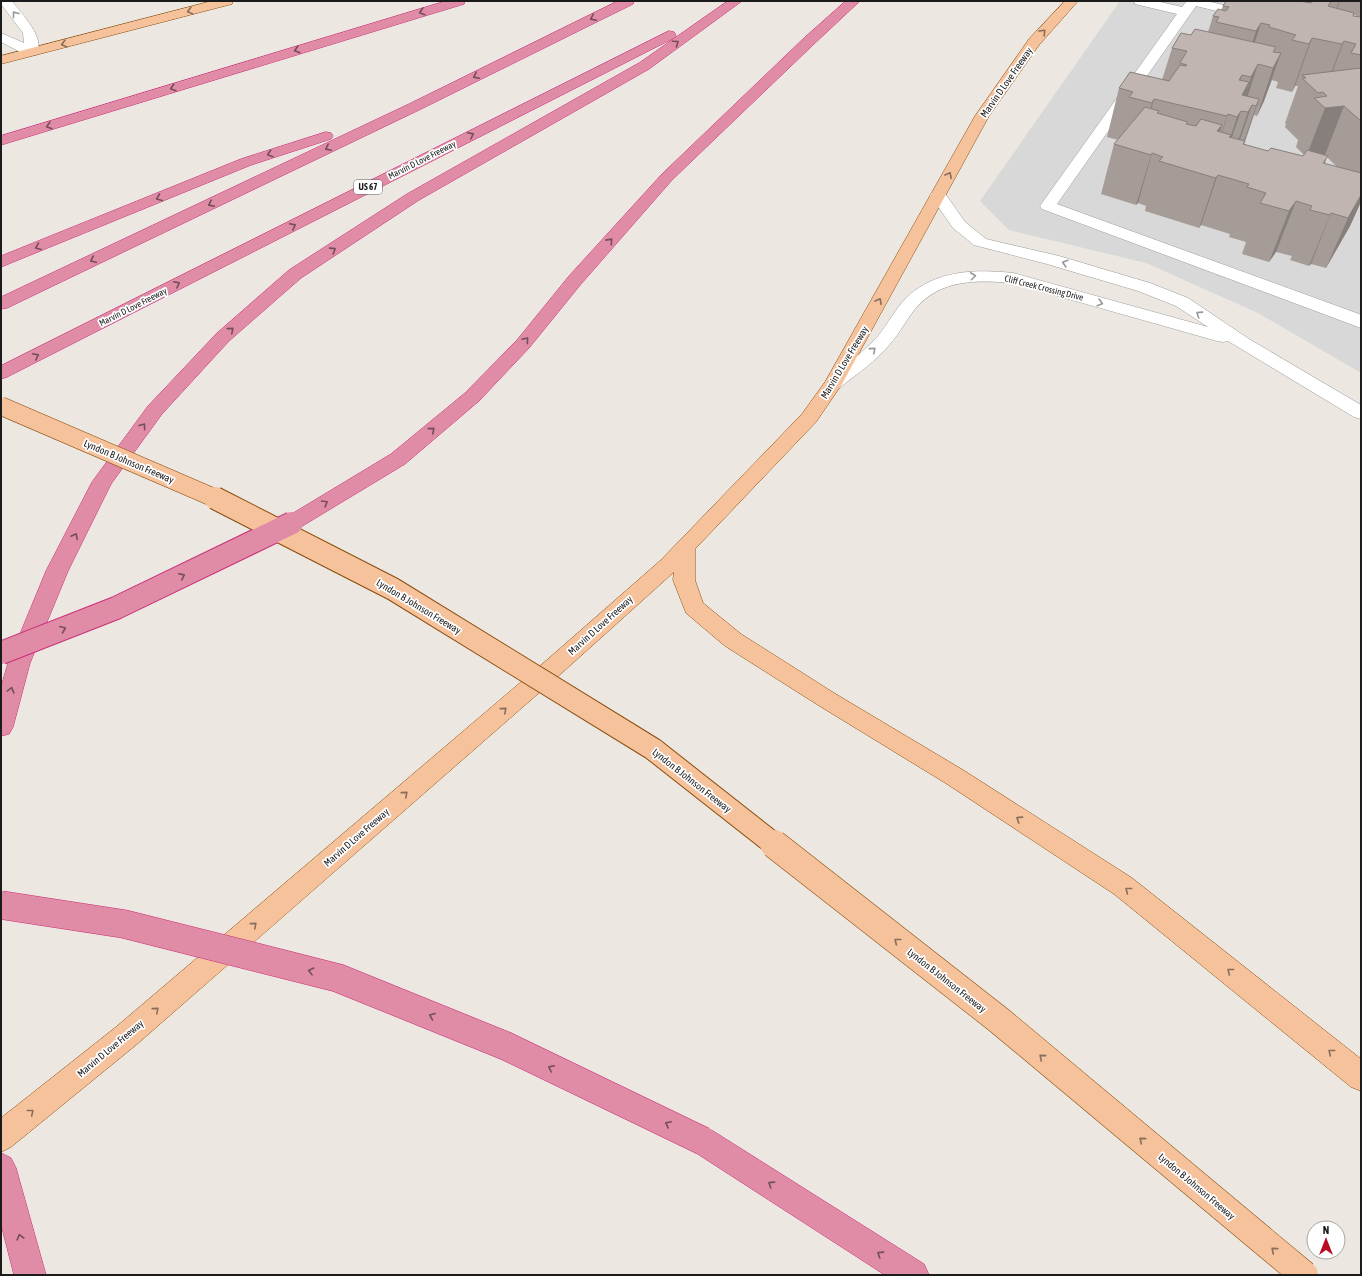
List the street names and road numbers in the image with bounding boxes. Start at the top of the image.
street label: Marvin D Love Freeway [978,45,1035,119]
street label: Marvin D Love Freeway [387,139,458,181]
road number: US 67 [354,180,382,194]
street label: Cliff Creek Crossing Drive [1004,273,1084,303]
street label: Marvin D Love Freeway [98,286,169,328]
street label: Marvin D Love Freeway [818,324,870,401]
street label: Lyndon B Johnson Freeway [82,438,175,485]
street label: Lyndon B Johnson Freeway [374,577,463,636]
street label: Marvin D Love Freeway [566,594,635,657]
street label: Lyndon B Johnson Freeway [650,746,733,815]
street label: Marvin D Love Freeway [322,806,391,869]
street label: Lyndon B Johnson Freeway [905,946,988,1015]
street label: Marvin D Love Freeway [75,1018,146,1079]
street label: Lyndon B Johnson Freeway [1156,1151,1237,1222]

